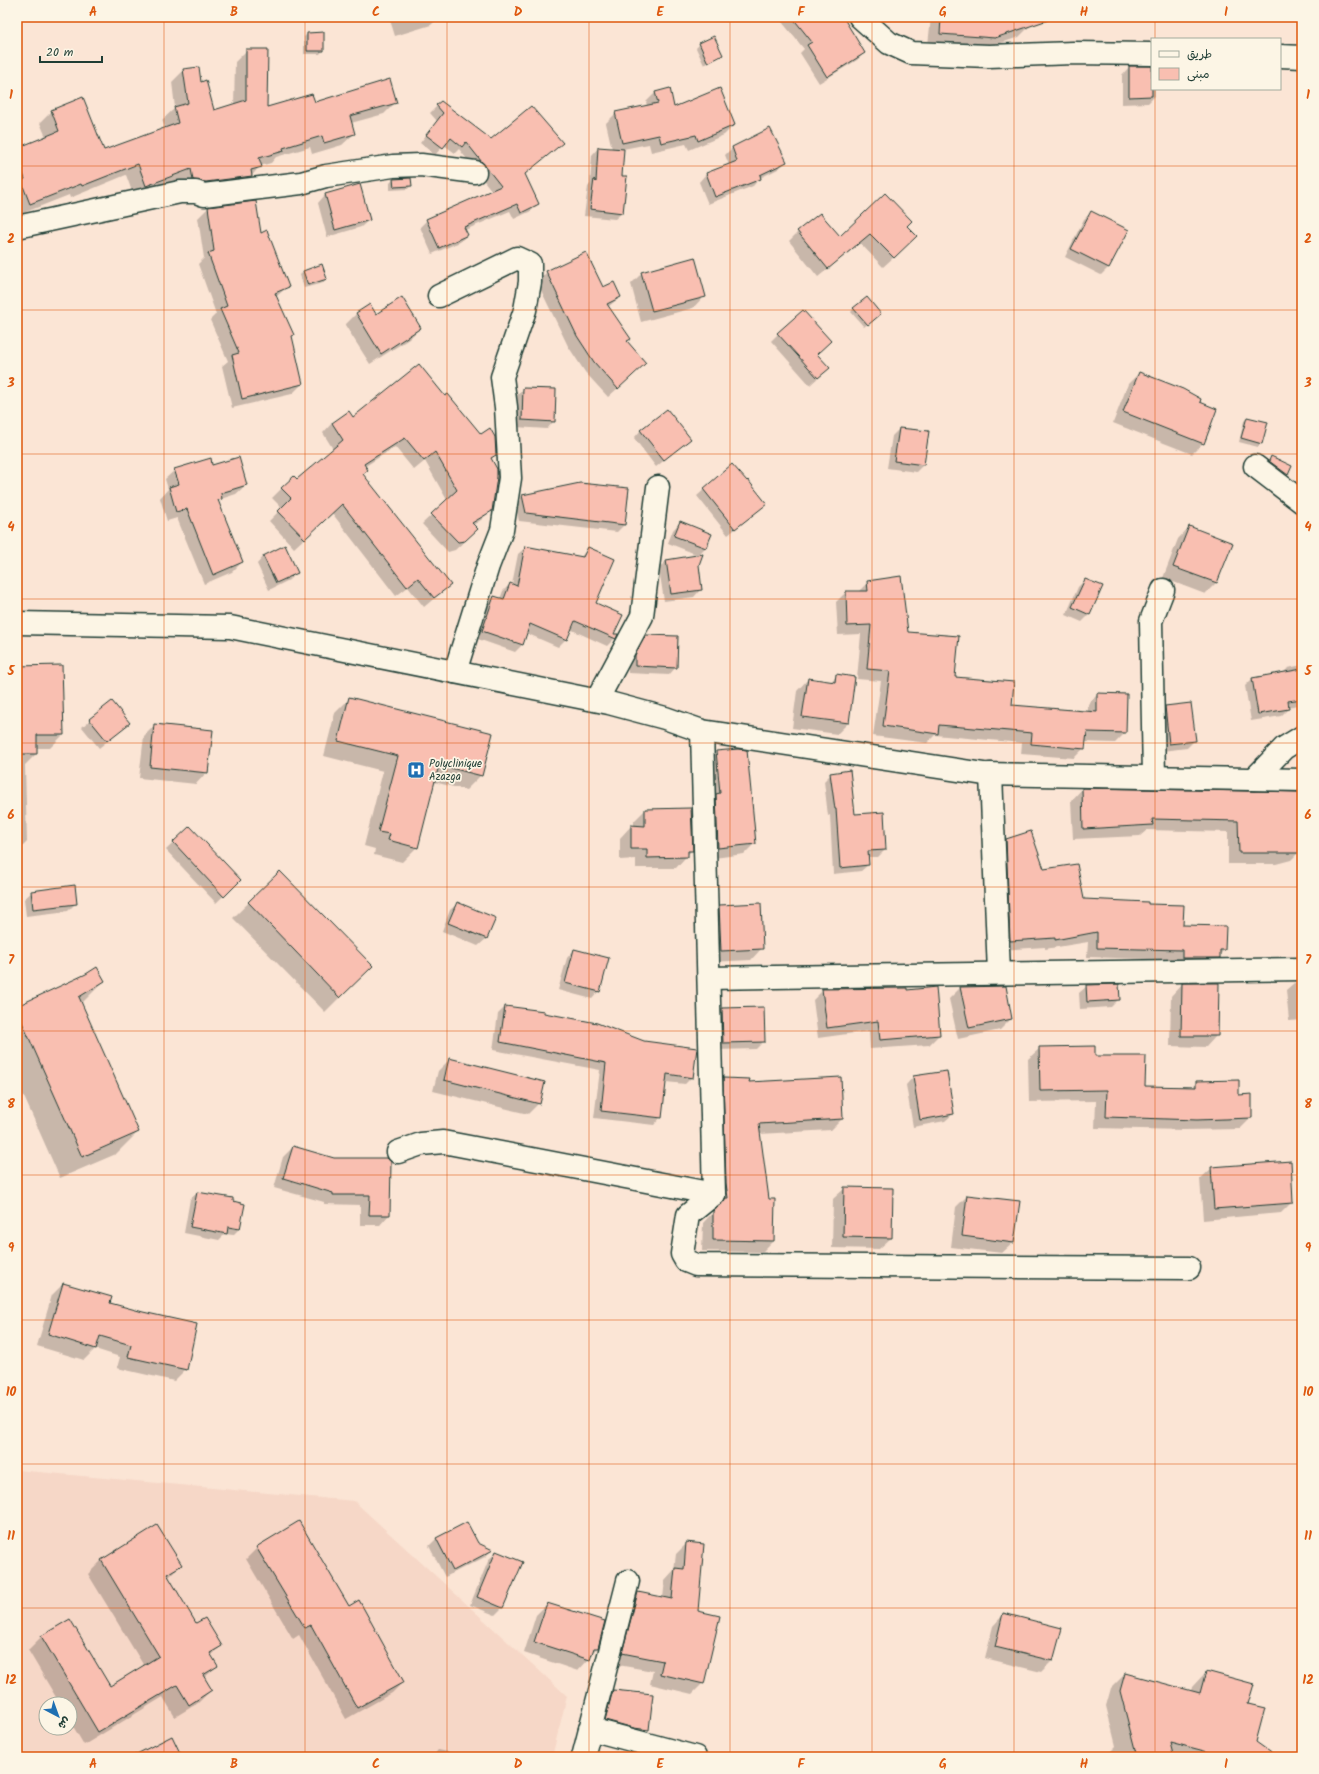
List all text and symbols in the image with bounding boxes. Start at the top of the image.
text: A [89,2,97,23]
text: B [230,2,238,23]
text: C [372,2,380,23]
text: D [514,2,523,23]
text: E [656,2,664,23]
text: F [797,2,805,23]
text: G [939,2,947,23]
text: H [1080,2,1089,23]
text: I [1224,2,1228,23]
scale bar [40,38,102,64]
legend [1151,38,1281,90]
text: 20 m [46,43,74,62]
text: طريق [1187,45,1212,64]
text: مبنى [1187,65,1210,84]
text: 1 [9,85,13,106]
text: 1 [1306,85,1310,106]
text: 2 [7,229,15,250]
text: 2 [1304,229,1312,250]
text: 3 [6,373,15,394]
text: 3 [1303,373,1312,394]
text: 4 [7,517,15,538]
text: 4 [1304,517,1312,538]
text: 5 [7,661,16,682]
text: 5 [1304,661,1313,682]
place label: Polyclinique Azazga [429,755,482,786]
hospital icon: Polyclinique Azazga [406,760,426,780]
text: 6 [7,805,15,826]
text: 6 [1304,805,1312,826]
text: 7 [8,950,15,971]
text: 7 [1305,950,1312,971]
text: 8 [7,1094,15,1115]
text: 8 [1304,1094,1312,1115]
text: 9 [8,1238,15,1259]
text: 9 [1305,1238,1312,1259]
text: 10 [6,1382,17,1403]
text: 10 [1303,1382,1314,1403]
text: 11 [7,1526,15,1547]
text: 11 [1304,1526,1312,1547]
text: 12 [5,1670,17,1691]
text: 12 [1302,1670,1314,1691]
north arrow [38,1696,78,1736]
text: ش [53,1712,74,1734]
text: A [89,1754,97,1774]
text: B [230,1754,238,1774]
text: C [372,1754,380,1774]
text: D [514,1754,523,1774]
text: E [656,1754,664,1774]
text: F [797,1754,805,1774]
text: G [939,1754,947,1774]
text: H [1080,1754,1089,1774]
text: I [1224,1754,1228,1774]

